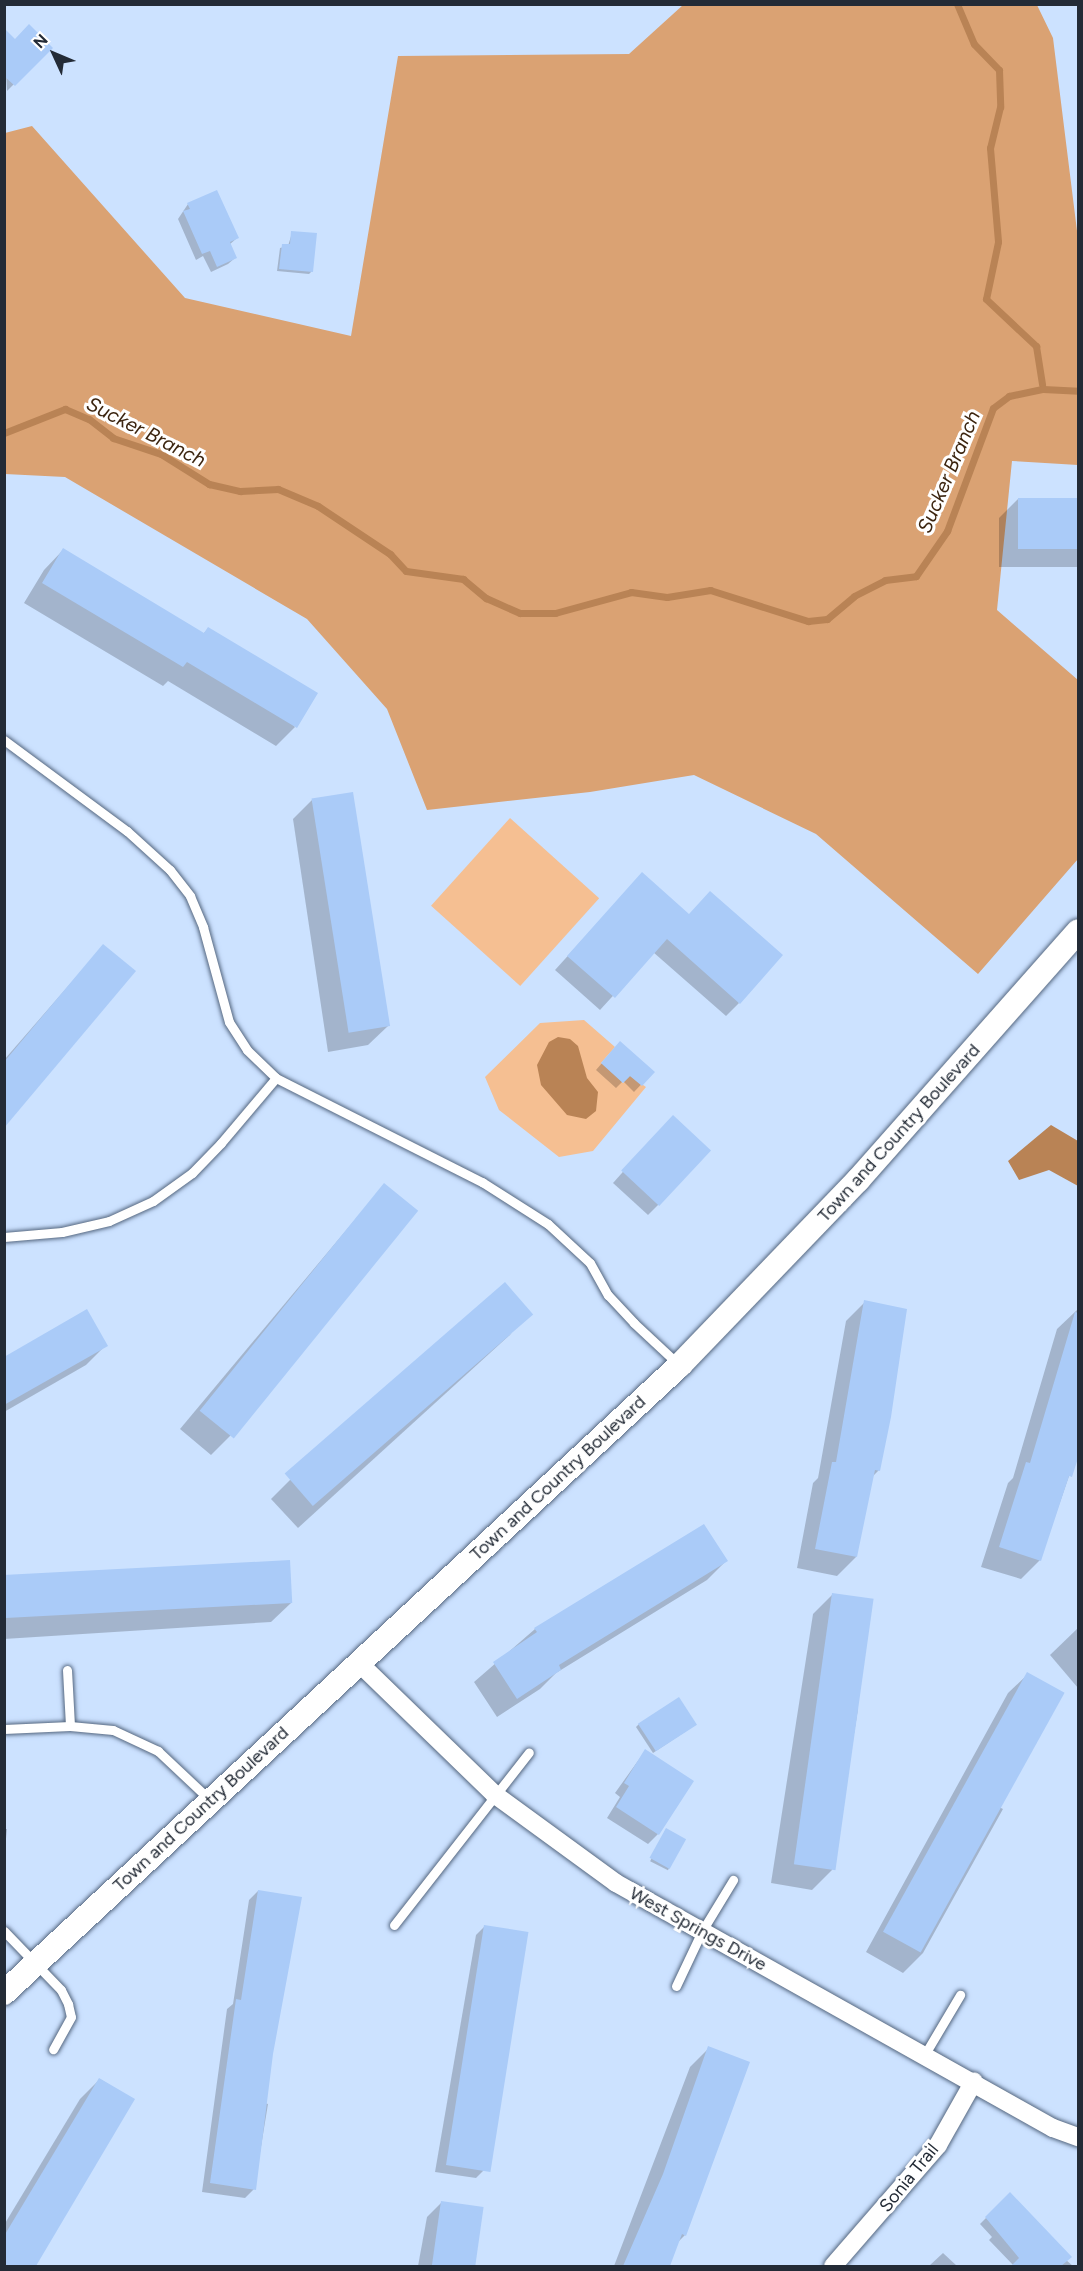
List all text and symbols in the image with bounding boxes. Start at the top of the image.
north arrow [24,24,84,84]
text: N [30,30,52,52]
water label: Sucker Branch [82,392,210,472]
water label: Sucker Branch [912,407,986,537]
street label: Town and Country Boulevard [813,1040,985,1226]
street label: Town and Country Boulevard [466,1391,650,1565]
street label: Town and Country Boulevard [109,1722,293,1896]
street label: West Springs Drive [626,1882,770,1976]
street label: Sonia Trail [875,2139,943,2217]

